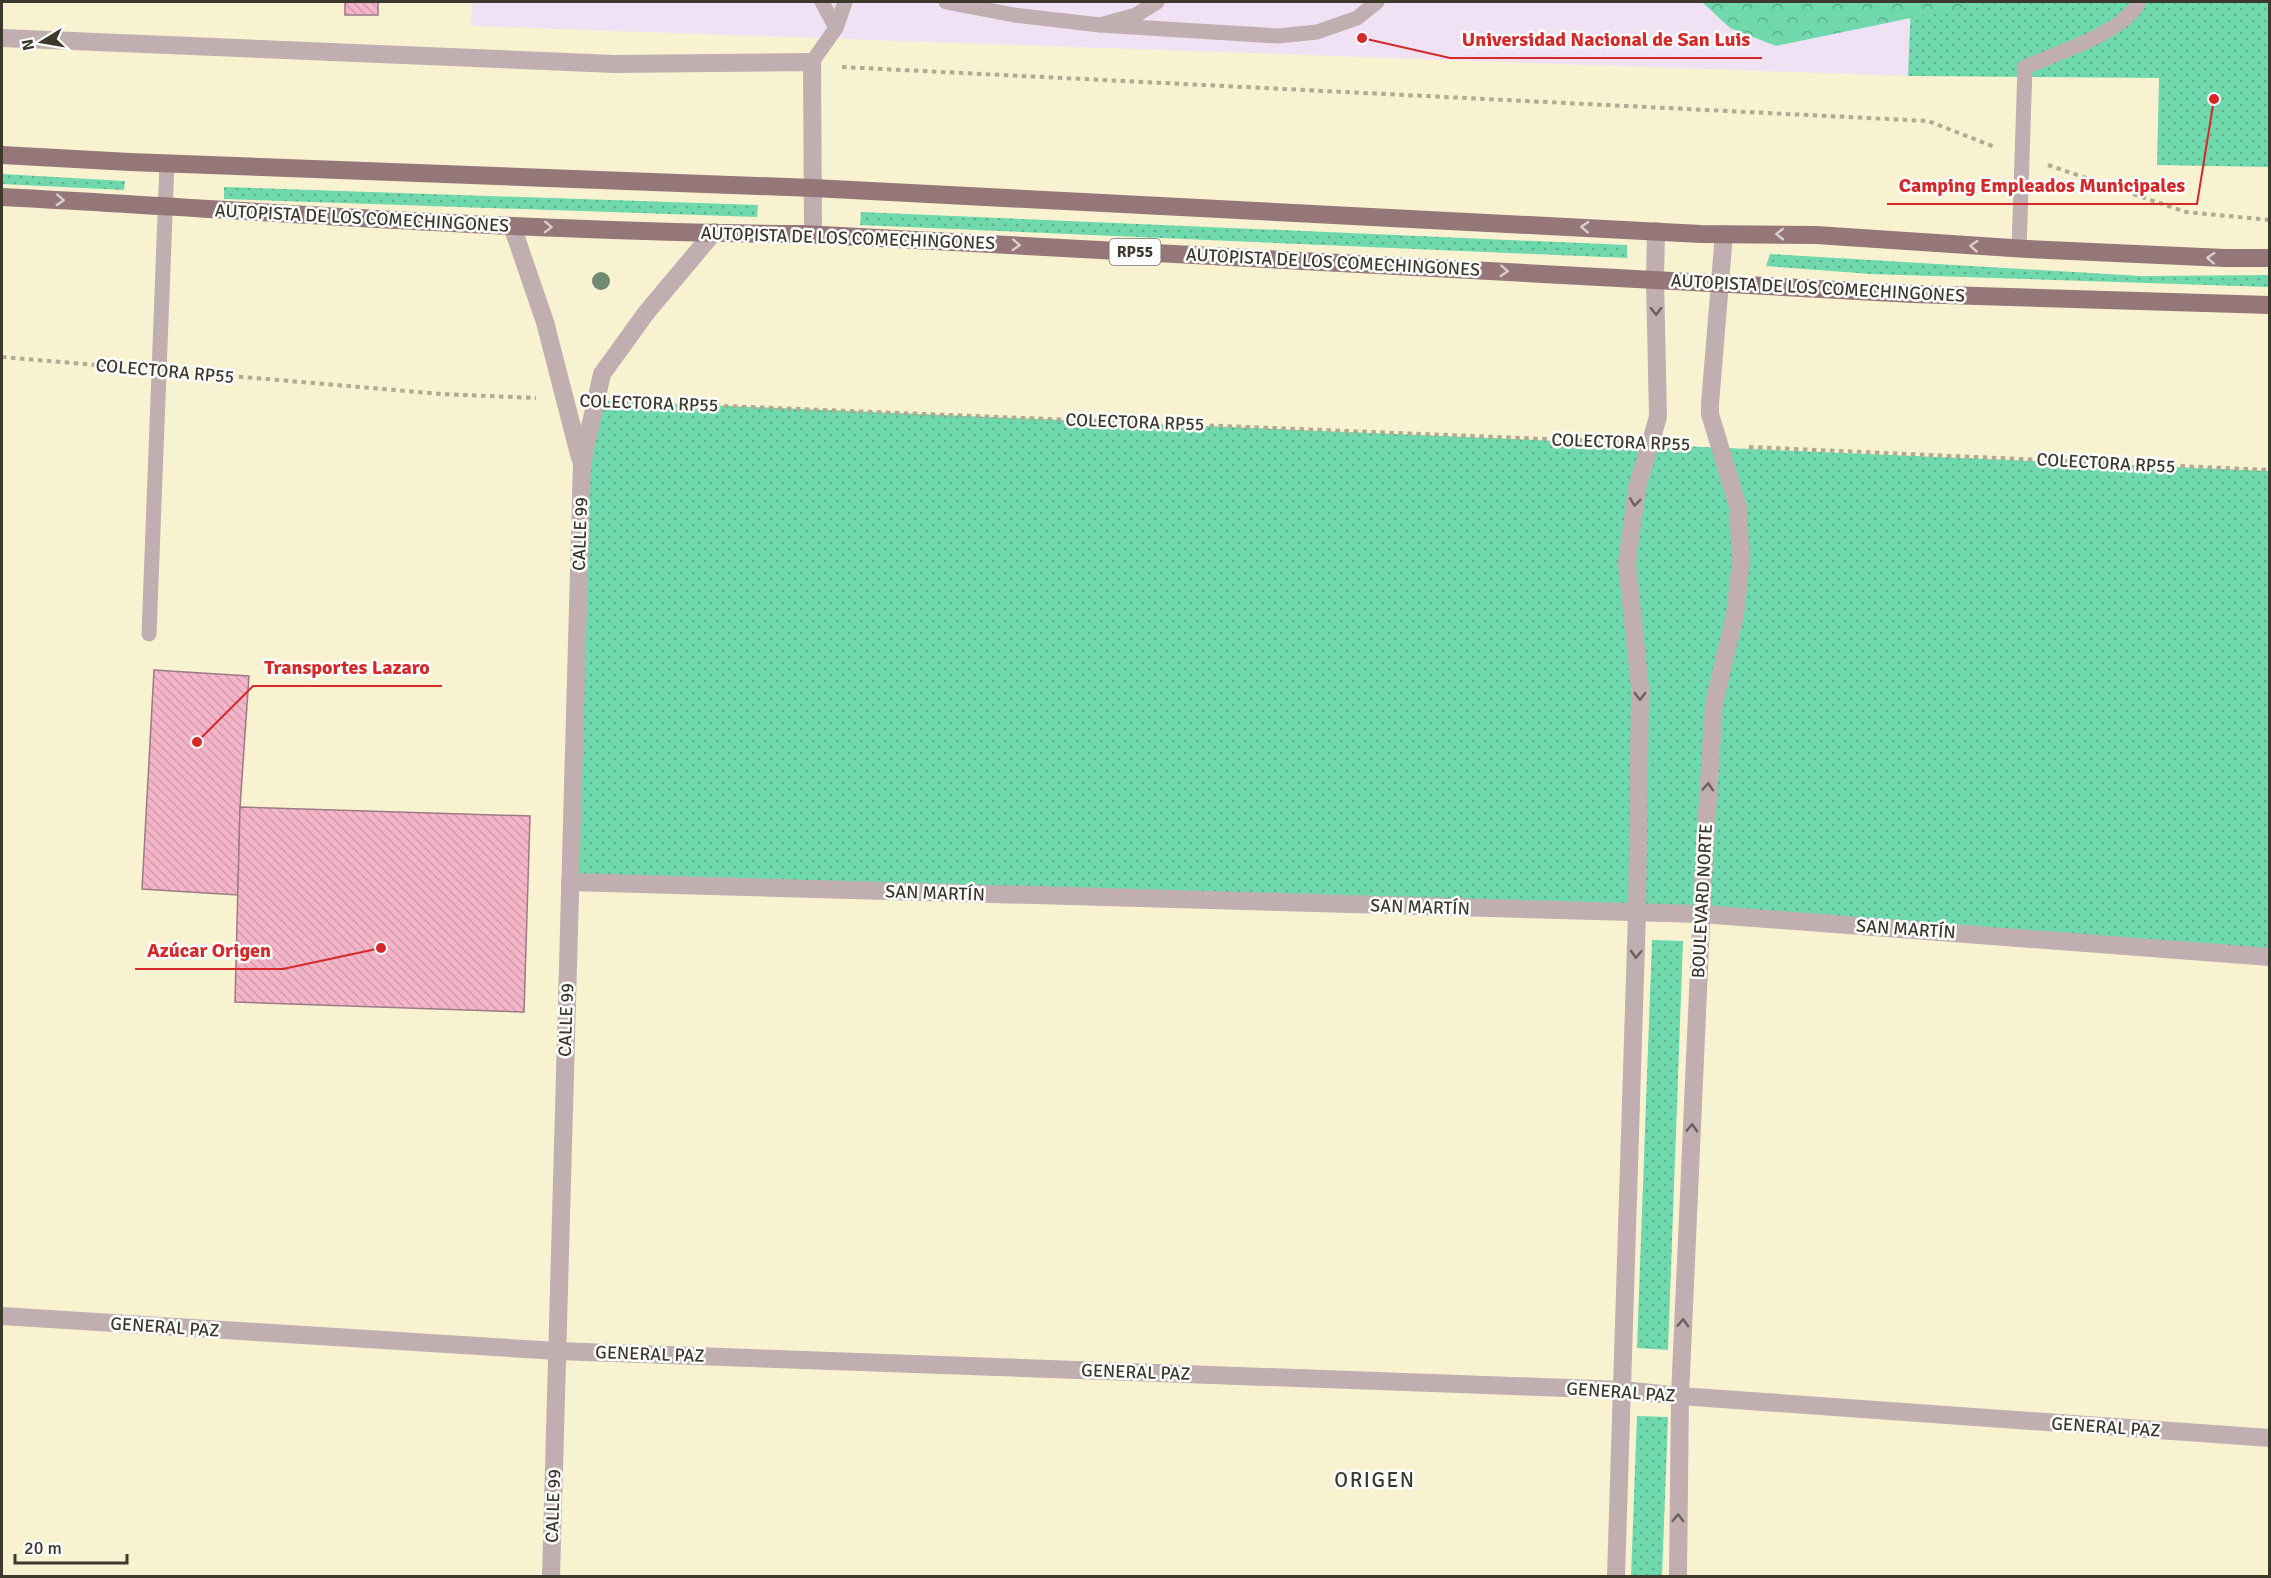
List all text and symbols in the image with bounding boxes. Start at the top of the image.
north arrow [12,12,72,72]
callout: Universidad Nacional de San Luis [1450,20,1762,58]
text: Universidad Nacional de San Luis [1462,27,1750,52]
text: N [17,37,39,52]
callout: Camping Empleados Municipales [1887,166,2197,204]
text: Camping Empleados Municipales [1899,173,2185,198]
one-way arrow [55,194,64,207]
street label: AUTOPISTA DE LOS COMECHINGONES [214,199,510,237]
one-way arrow [544,221,553,234]
one-way arrow [1580,221,1589,234]
street label: AUTOPISTA DE LOS COMECHINGONES [700,222,996,254]
one-way arrow [1775,228,1784,241]
one-way arrow [1011,239,1020,252]
road number: RP55 [1110,239,1160,265]
one-way arrow [1970,239,1979,252]
street label: AUTOPISTA DE LOS COMECHINGONES [1185,243,1481,281]
one-way arrow [2207,251,2216,264]
one-way arrow [1500,265,1509,278]
street label: AUTOPISTA DE LOS COMECHINGONES [1670,269,1966,307]
one-way arrow [1649,306,1662,315]
street label: COLECTORA RP55 [95,354,235,388]
street label: COLECTORA RP55 [579,390,719,416]
street label: COLECTORA RP55 [1065,409,1205,435]
street label: COLECTORA RP55 [1551,429,1691,455]
street label: COLECTORA RP55 [2036,448,2176,478]
street label: CALLE 99 [568,497,592,571]
one-way arrow [1629,498,1642,507]
callout: Transportes Lazaro [253,648,442,686]
text: Transportes Lazaro [264,655,430,680]
one-way arrow [1634,692,1646,701]
one-way arrow [1702,782,1715,791]
street label: BOULEVARD NORTE [1687,823,1717,979]
street label: SAN MARTÍN [885,880,985,906]
street label: SAN MARTÍN [1370,894,1470,920]
street label: SAN MARTÍN [1856,915,1956,943]
callout: Azúcar Origen [135,931,283,969]
text: Azúcar Origen [147,938,271,963]
one-way arrow [1630,950,1642,959]
street label: CALLE 99 [554,983,578,1057]
one-way arrow [1685,1124,1698,1133]
street label: GENERAL PAZ [110,1312,220,1342]
one-way arrow [1677,1319,1690,1328]
street label: GENERAL PAZ [595,1341,705,1367]
street label: GENERAL PAZ [1081,1359,1191,1385]
street label: GENERAL PAZ [1566,1377,1676,1407]
street label: GENERAL PAZ [2051,1412,2161,1442]
district label: ORIGEN [1334,1467,1416,1493]
street label: CALLE 99 [541,1469,565,1543]
one-way arrow [1672,1514,1685,1523]
scale bar [15,1527,128,1565]
text: 20 m [24,1537,62,1559]

